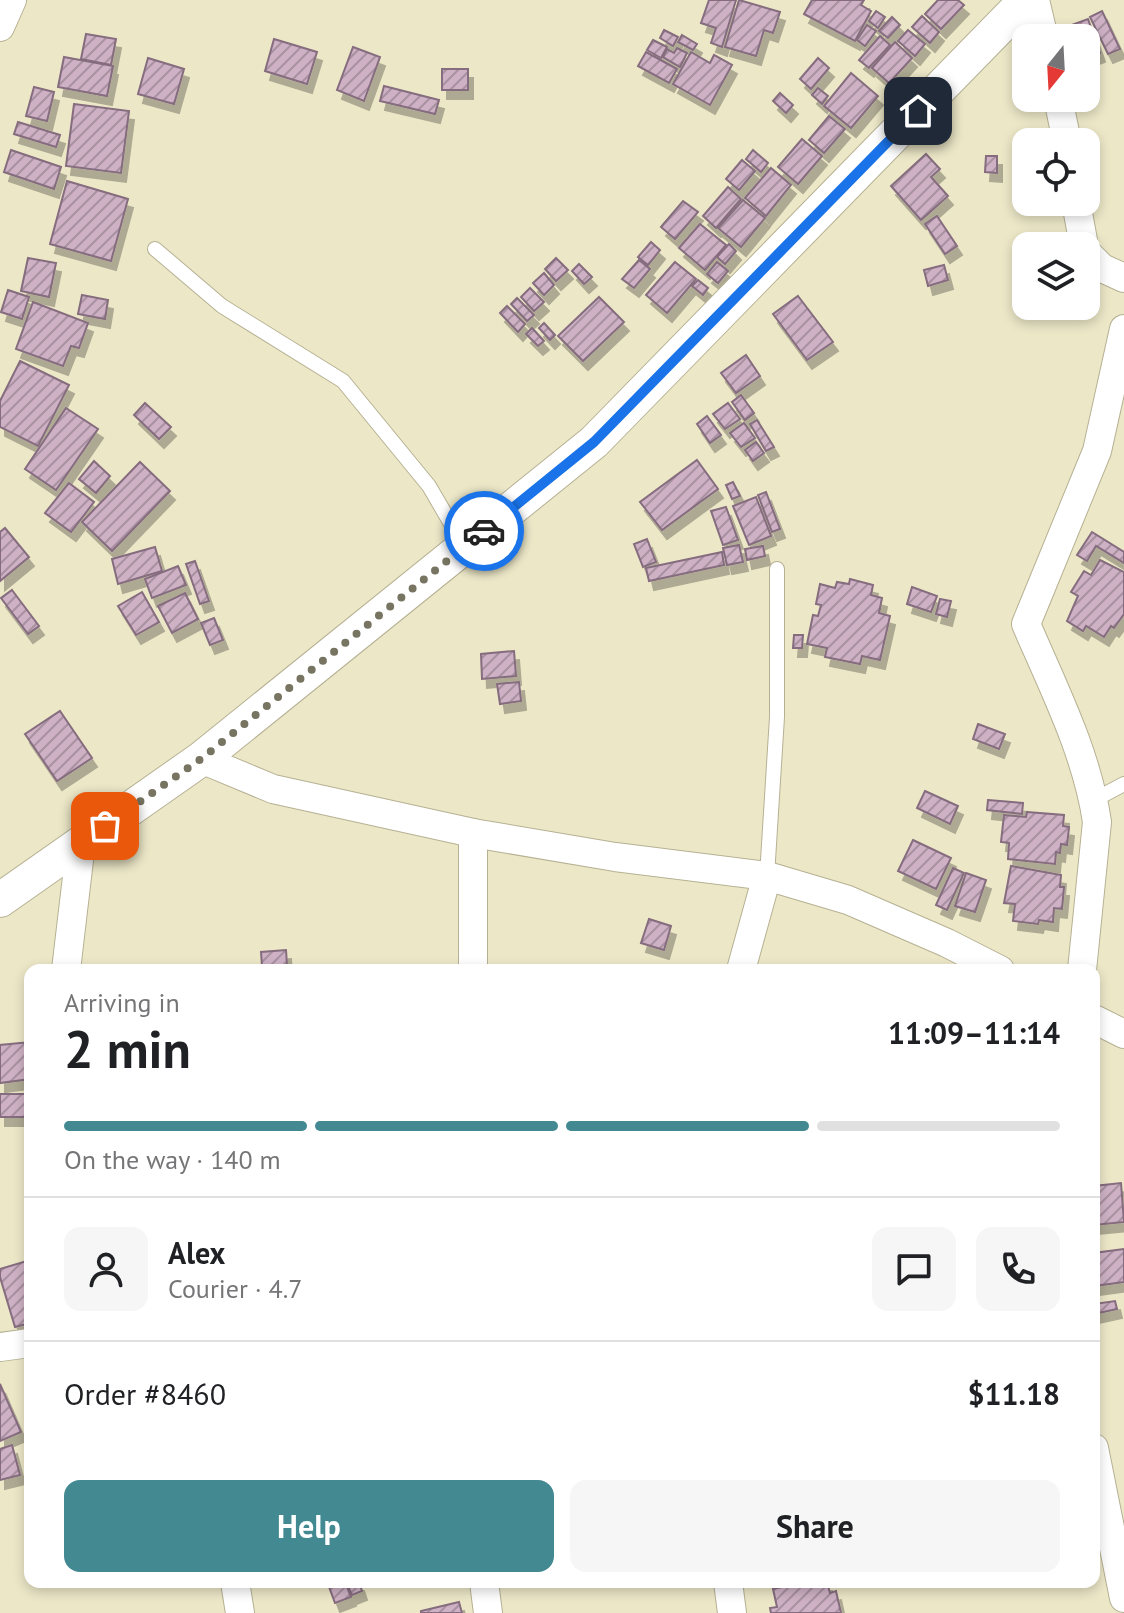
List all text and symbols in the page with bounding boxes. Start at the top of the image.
north arrow [1012,24,1100,112]
map controls [1012,24,1100,320]
pin [884,77,952,145]
icon: home [896,89,940,133]
button: locate [1012,128,1100,216]
button: layers [1012,232,1100,320]
courier [444,491,524,571]
icon: car [462,509,506,553]
pin [71,792,139,860]
icon: bag [83,804,127,848]
text: Arriving in [64,986,180,1019]
text: 11:09–11:14 [888,1013,1060,1052]
text: 2 min [64,1015,191,1082]
text: On the way · 140 m [64,1143,281,1176]
button: person [64,1227,148,1311]
button: chat [872,1227,956,1311]
button: phone [976,1227,1060,1311]
text: Alex [168,1233,225,1272]
text: Courier · 4.7 [168,1272,302,1305]
text: Order #8460 [64,1374,226,1413]
text: $11.18 [968,1374,1060,1413]
button: Help [64,1480,554,1572]
button: Share [570,1480,1060,1572]

